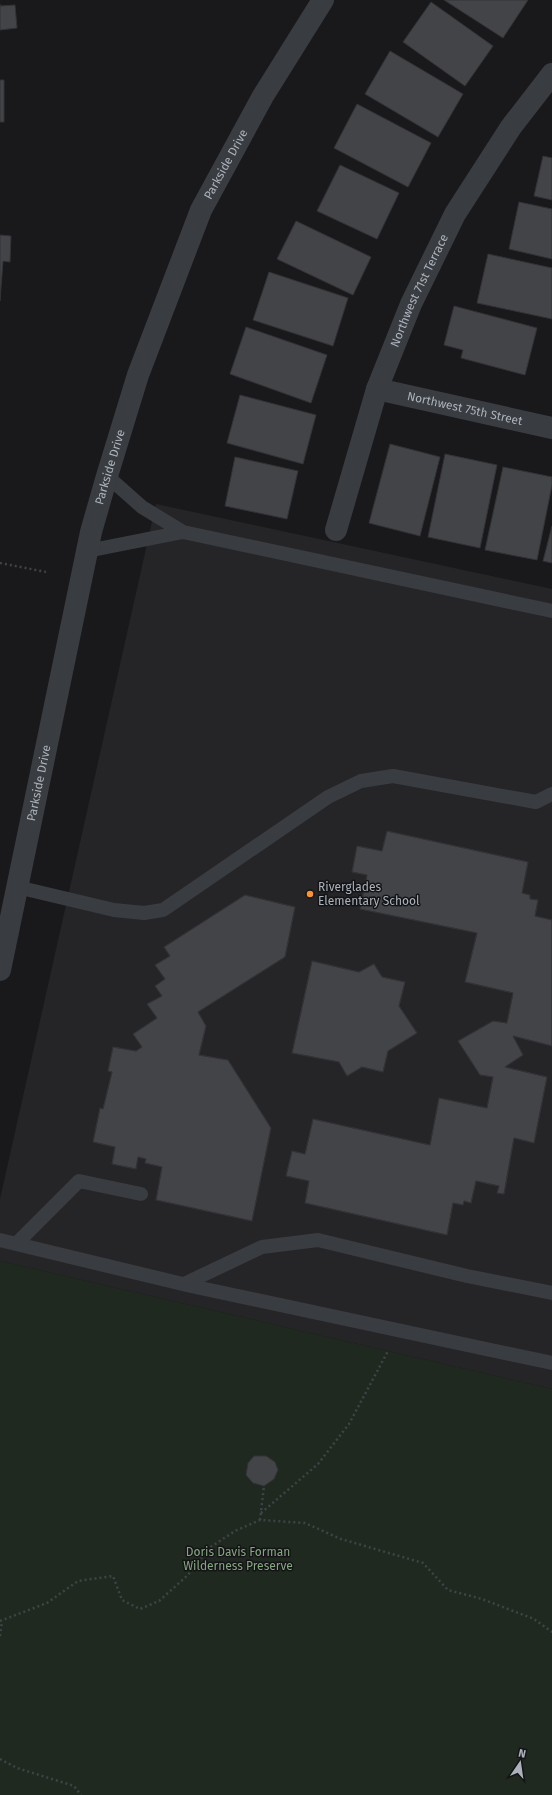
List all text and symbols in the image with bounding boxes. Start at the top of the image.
street label: Parkside Drive [201,127,251,202]
street label: Northwest 71st Terrace [388,232,451,349]
street label: Northwest 75th Street [406,389,525,428]
street label: Parkside Drive [92,428,128,506]
street label: Parkside Drive [24,744,54,822]
place label: Riverglades Elementary School [318,880,420,908]
marker: Riverglades Elementary School [305,889,315,899]
park label: Doris Davis Forman Wilderness Preserve [183,1545,293,1573]
north arrow [500,1743,540,1783]
text: N [517,1747,527,1761]

